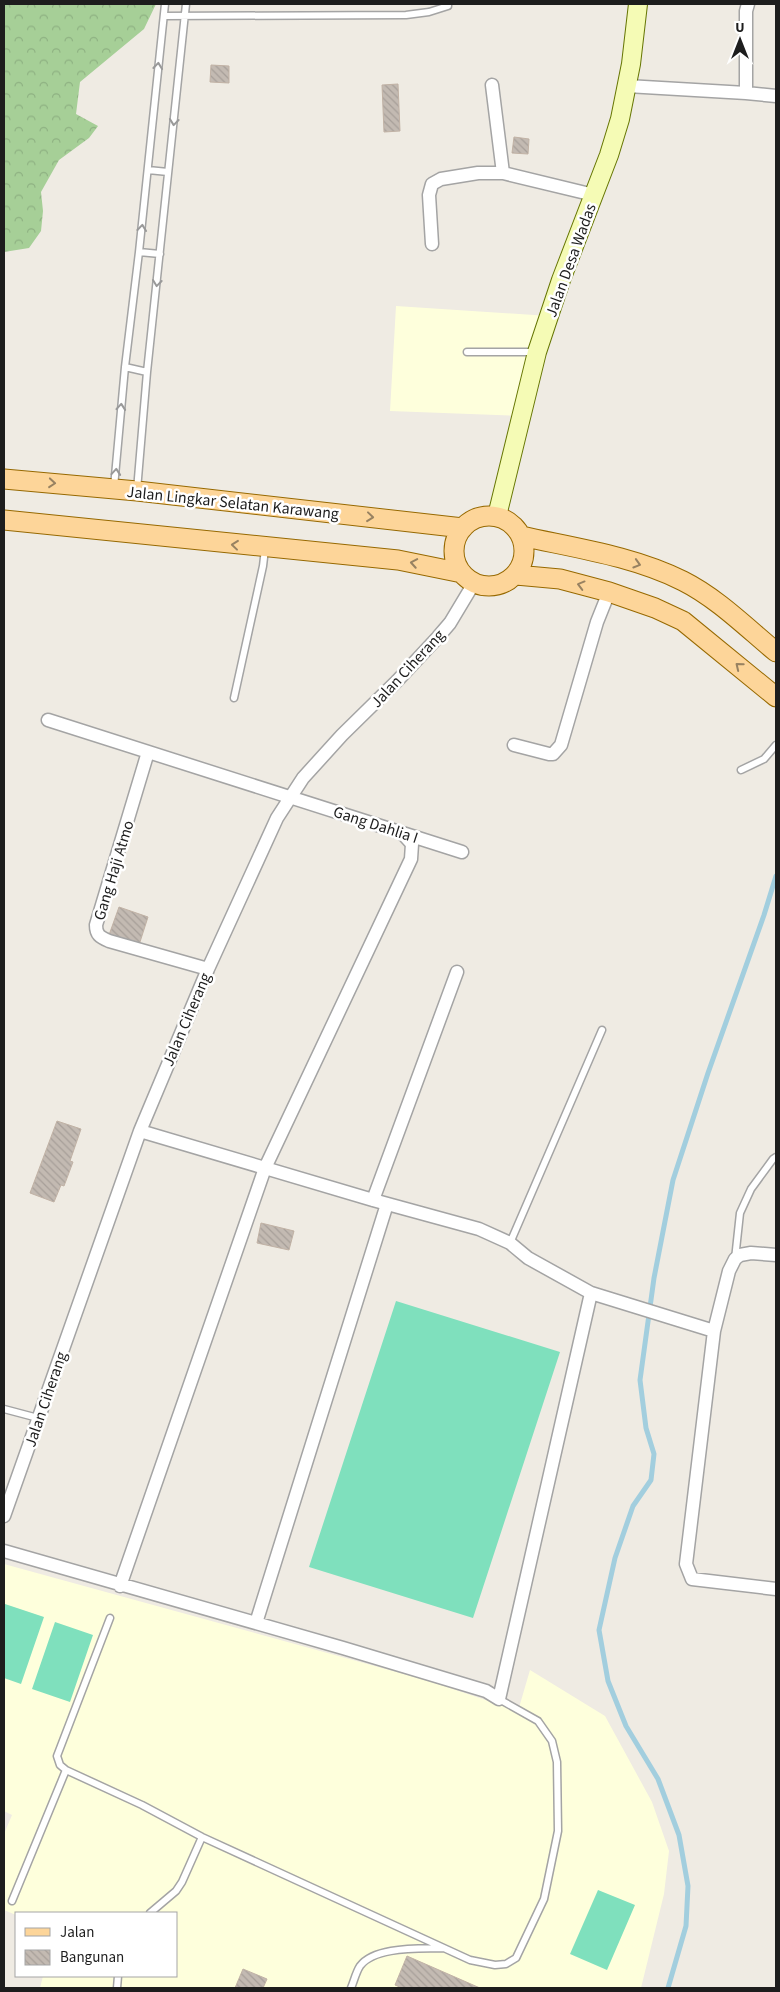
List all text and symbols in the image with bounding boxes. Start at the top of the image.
north arrow [715,15,765,65]
text: U [735,18,745,38]
one-way arrow [153,62,164,70]
one-way arrow [169,118,180,126]
street label: Jalan Desa Wadas [540,200,602,320]
one-way arrow [136,224,147,232]
one-way arrow [152,280,163,288]
one-way arrow [116,402,127,410]
one-way arrow [110,468,121,476]
one-way arrow [49,478,57,489]
street label: Jalan Lingkar Selatan Karawang [126,481,340,525]
one-way arrow [367,512,375,523]
one-way arrow [231,539,239,550]
one-way arrow [410,558,418,568]
one-way arrow [632,559,640,569]
one-way arrow [577,580,586,591]
street label: Jalan Ciherang [366,625,450,713]
one-way arrow [735,663,744,672]
street label: Gang Dahlia I [330,801,421,849]
street label: Gang Haji Atmo [88,818,140,923]
street label: Jalan Ciherang [157,969,217,1070]
street label: Jalan Ciherang [19,1349,73,1450]
legend [15,1912,178,1977]
text: Jalan [60,1922,94,1943]
text: Bangunan [60,1947,124,1968]

